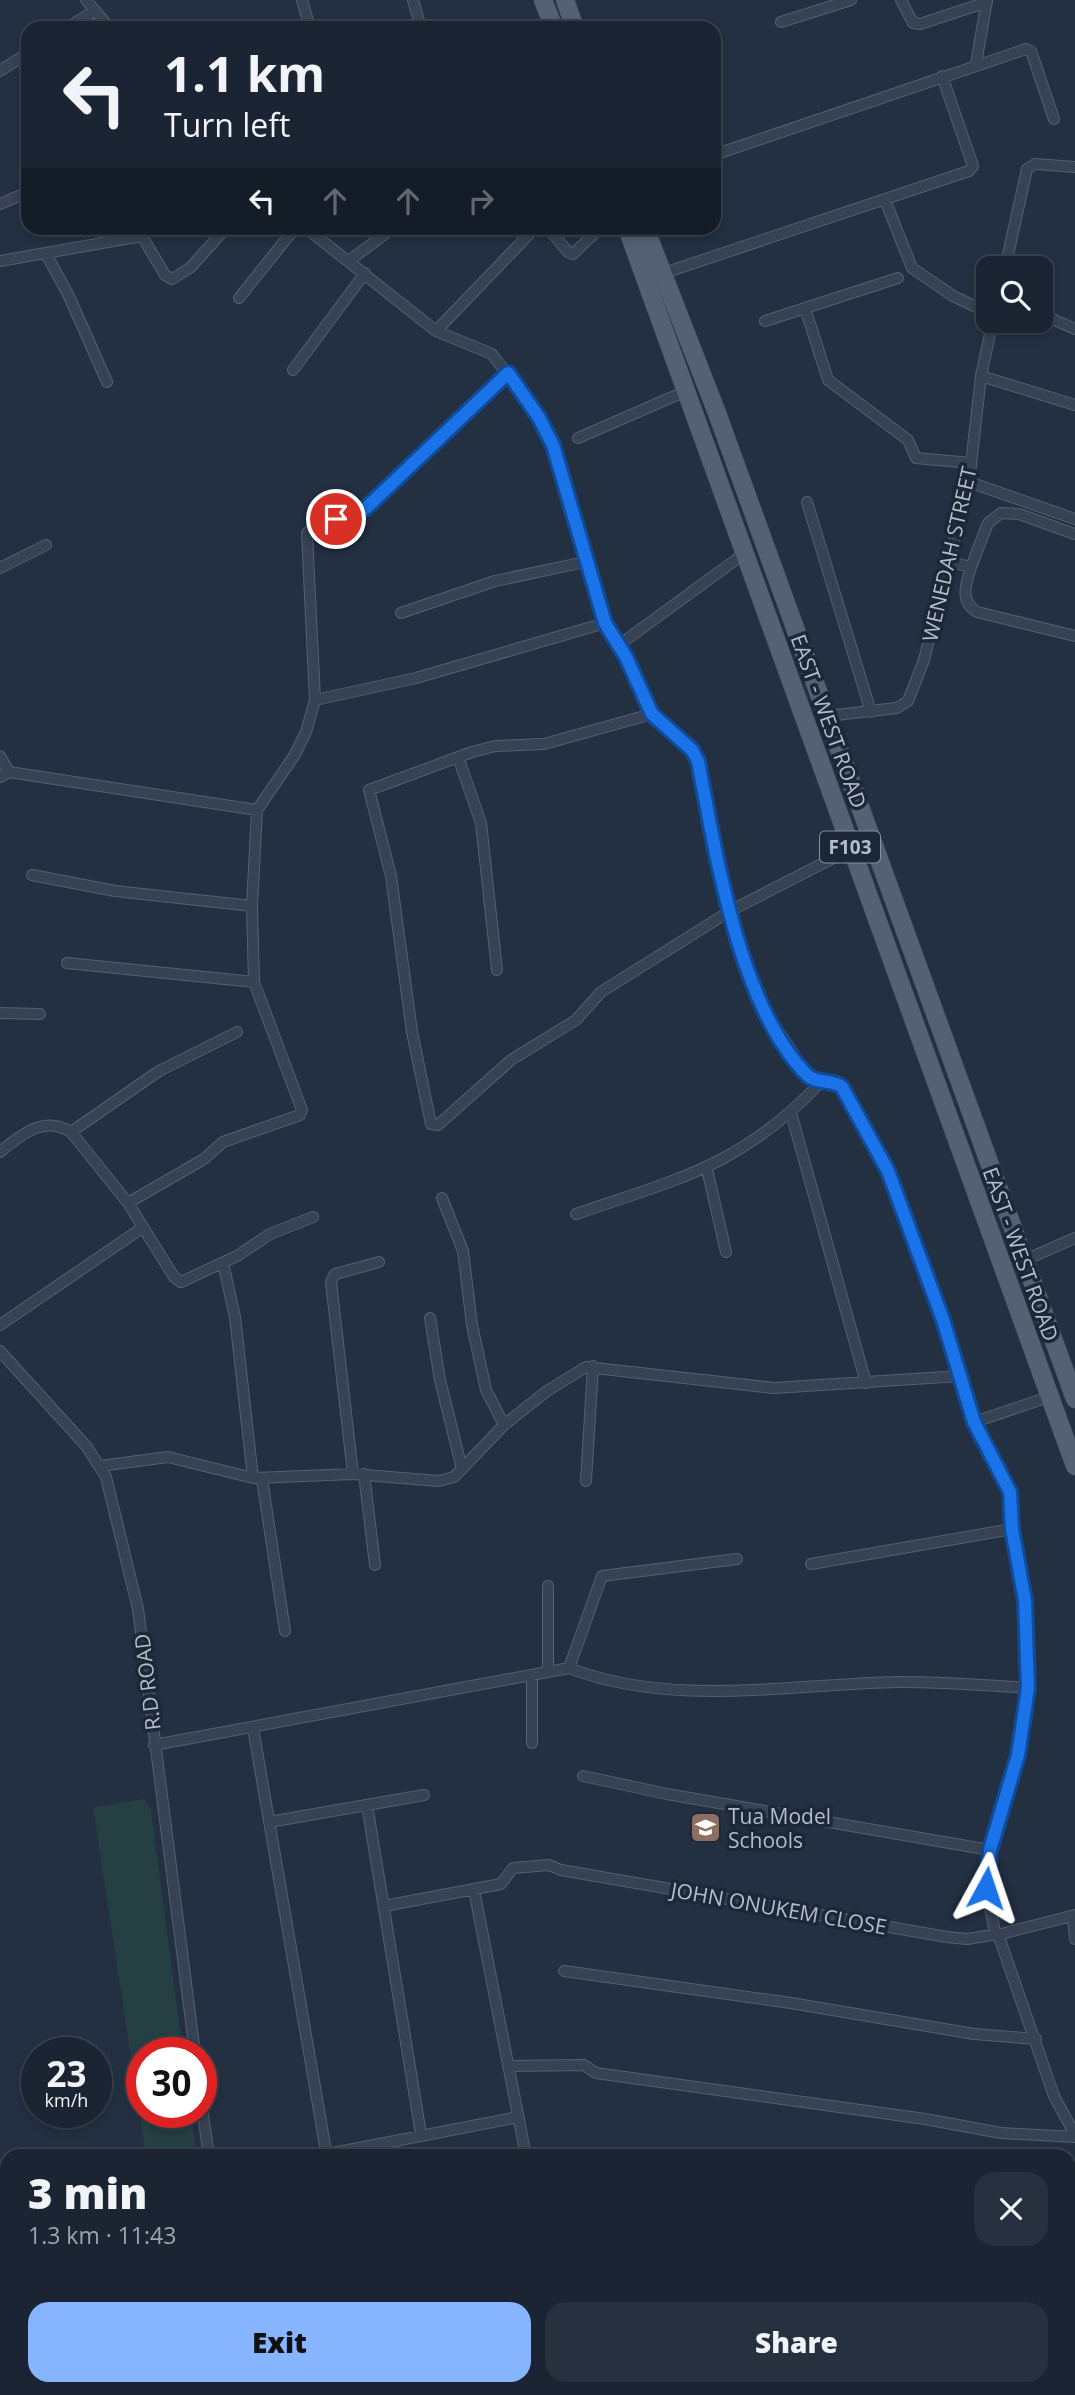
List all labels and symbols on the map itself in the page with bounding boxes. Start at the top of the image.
street label: WENEDAH STREET [915,463,983,644]
pin [306,489,366,549]
street label: EAST - WEST ROAD [785,630,873,812]
road number: F103 [820,832,880,862]
street label: EAST - WEST ROAD [977,1163,1065,1345]
street label: R.D ROAD [127,1632,167,1732]
place label: Tua Model Schools [728,1802,831,1854]
school or university icon: Tua Model Schools [688,1811,722,1845]
position arrow [949,1851,1023,1925]
street label: JOHN ONUKEM CLOSE [667,1875,889,1941]
speed limit sign: 30 [126,2037,217,2128]

